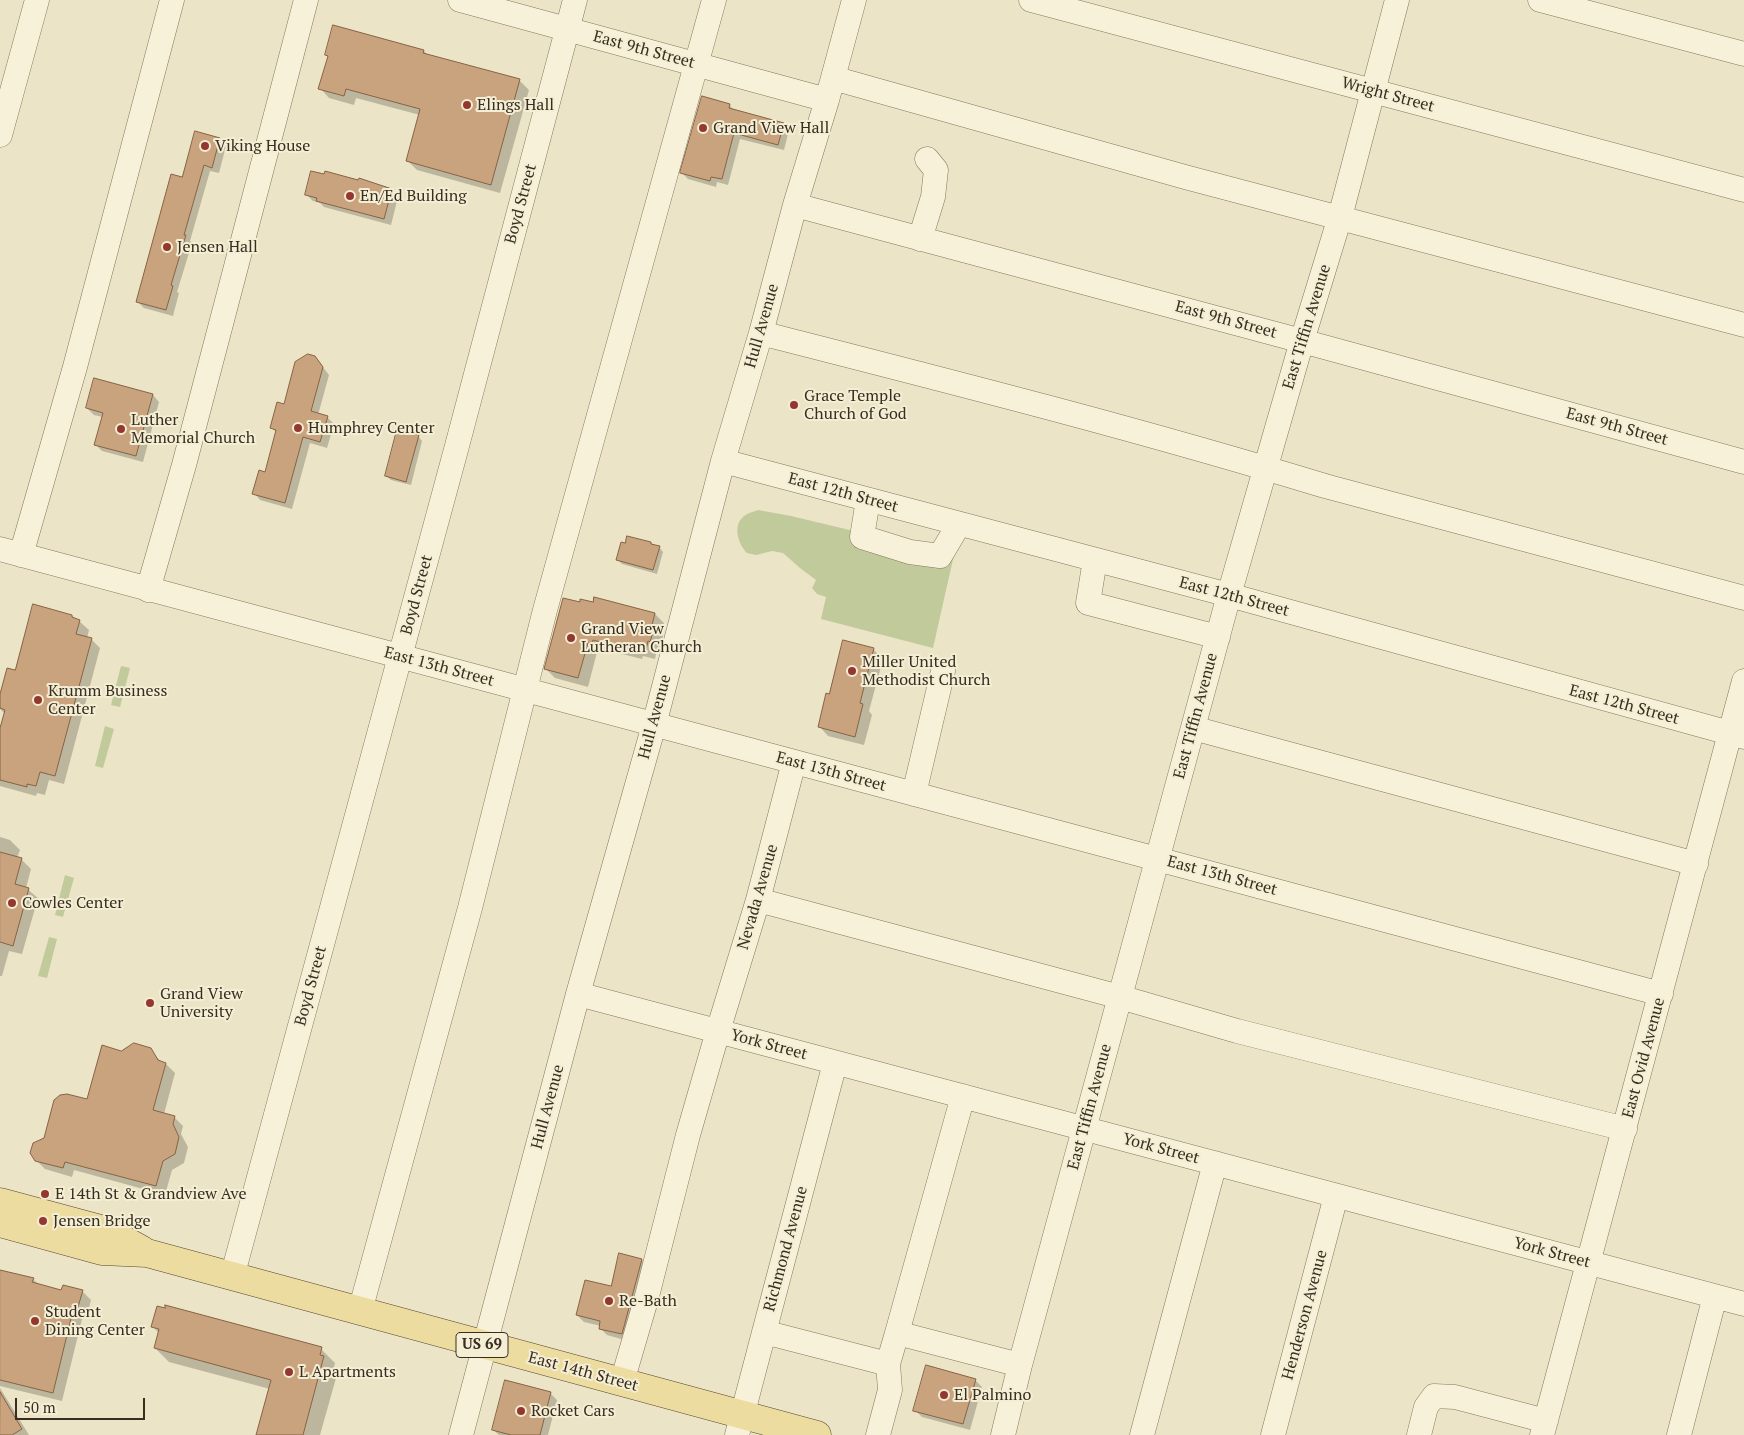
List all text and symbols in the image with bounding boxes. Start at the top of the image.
street label: East 9th Street [591,27,697,73]
street label: Wright Street [1340,73,1436,117]
place label: Elings Hall [477,95,554,115]
marker: Elings Hall [461,99,473,111]
place label: Grand View Hall [713,118,829,138]
marker: Grand View Hall [697,122,709,134]
place label: Viking House [215,136,310,156]
marker: Viking House [199,140,211,152]
street label: Boyd Street [501,162,541,246]
place label: En/Ed Building [360,186,467,206]
marker: En/Ed Building [344,190,356,202]
place label: Jensen Hall [177,237,258,257]
marker: Jensen Hall [161,241,173,253]
street label: East Tiffin Avenue [1279,262,1335,392]
street label: Hull Avenue [741,282,783,370]
street label: East 9th Street [1173,297,1279,343]
place label: Grace Temple Church of God [804,386,907,424]
marker: Grace Temple Church of God [788,399,800,411]
street label: East 9th Street [1564,404,1670,450]
place label: Luther Memorial Church [131,410,255,448]
place label: Humphrey Center [308,418,435,438]
marker: Humphrey Center [292,422,304,434]
marker: Luther Memorial Church [115,423,127,435]
street label: East 12th Street [786,469,900,517]
street label: Boyd Street [397,553,437,637]
street label: East 12th Street [1177,573,1291,621]
place label: Grand View Lutheran Church [581,619,702,657]
marker: Grand View Lutheran Church [565,632,577,644]
street label: East 13th Street [382,643,496,691]
street label: East Tiffin Avenue [1170,651,1222,781]
place label: Miller United Methodist Church [862,652,990,690]
marker: Miller United Methodist Church [846,665,858,677]
street label: Hull Avenue [635,673,675,761]
place label: Krumm Business Center [48,681,167,719]
street label: East 12th Street [1567,681,1681,729]
marker: Krumm Business Center [32,694,44,706]
street label: East 13th Street [774,748,888,796]
street label: Nevada Avenue [734,842,782,952]
street label: East 13th Street [1165,852,1279,900]
place label: Cowles Center [22,893,124,913]
marker: Cowles Center [6,897,18,909]
street label: Boyd Street [291,944,331,1028]
place label: Grand View University [160,984,243,1022]
street label: East Ovid Avenue [1619,996,1669,1120]
marker: Grand View University [144,997,156,1009]
street label: York Street [729,1026,809,1064]
street label: East Tiffin Avenue [1064,1042,1116,1172]
street label: Hull Avenue [528,1063,568,1151]
street label: York Street [1121,1130,1201,1168]
place label: E 14th St & Grandview Ave [55,1184,246,1204]
street label: Richmond Avenue [760,1184,812,1314]
marker: E 14th St & Grandview Ave [39,1188,51,1200]
place label: Jensen Bridge [53,1211,151,1231]
marker: Jensen Bridge [37,1215,49,1227]
street label: York Street [1512,1234,1592,1272]
street label: Henderson Avenue [1278,1248,1332,1382]
place label: Re-Bath [619,1291,677,1311]
marker: Re-Bath [603,1295,615,1307]
place label: Student Dining Center [45,1302,145,1340]
marker: Student Dining Center [29,1315,41,1327]
road number: US 69 [456,1332,508,1358]
street label: East 14th Street [526,1348,640,1396]
place label: L Apartments [299,1362,396,1382]
marker: L Apartments [283,1366,295,1378]
place label: El Palmino [954,1385,1031,1405]
scale bar [18,1388,148,1420]
marker: El Palmino [938,1389,950,1401]
text: 50 m [23,1397,56,1417]
place label: Rocket Cars [531,1401,615,1421]
marker: Rocket Cars [515,1405,527,1417]

